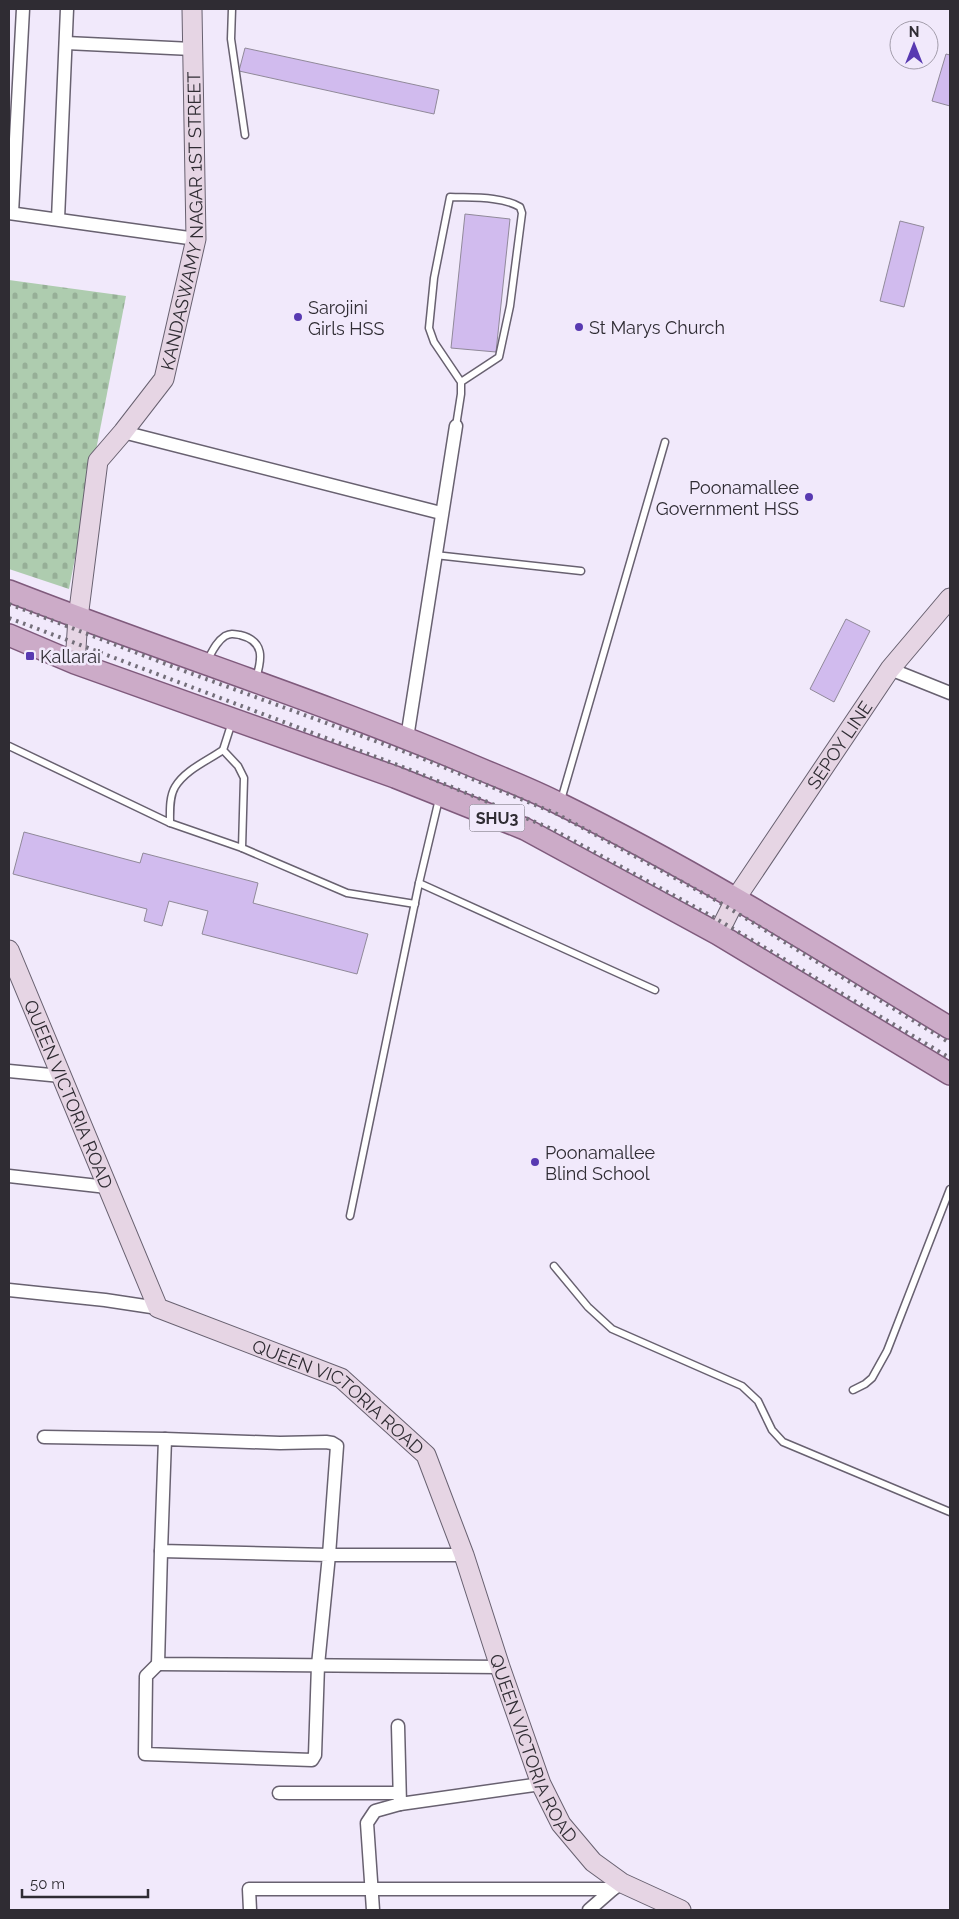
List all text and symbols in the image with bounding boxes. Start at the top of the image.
north arrow [889,20,939,70]
text: N [909,24,919,40]
street label: KANDASWAMY NAGAR 1ST STREET [156,71,206,372]
place label: Sarojini Girls HSS [308,297,385,339]
marker: Sarojini Girls HSS [292,311,304,323]
place label: St Marys Church [589,317,725,338]
marker: St Marys Church [573,321,585,333]
place label: Poonamallee Government HSS [656,477,799,519]
marker: Poonamallee Government HSS [803,491,815,503]
place label: Kallarai [40,646,101,667]
marker: Kallarai [24,650,36,662]
street label: SEPOY LINE [802,697,876,793]
road number: SHU3 [470,804,524,831]
street label: QUEEN VICTORIA ROAD [20,997,118,1192]
place label: Poonamallee Blind School [545,1142,655,1184]
marker: Poonamallee Blind School [529,1156,541,1168]
street label: QUEEN VICTORIA ROAD [250,1335,429,1459]
street label: QUEEN VICTORIA ROAD [486,1651,582,1847]
scale bar [22,1866,149,1898]
text: 50 m [30,1875,65,1893]

